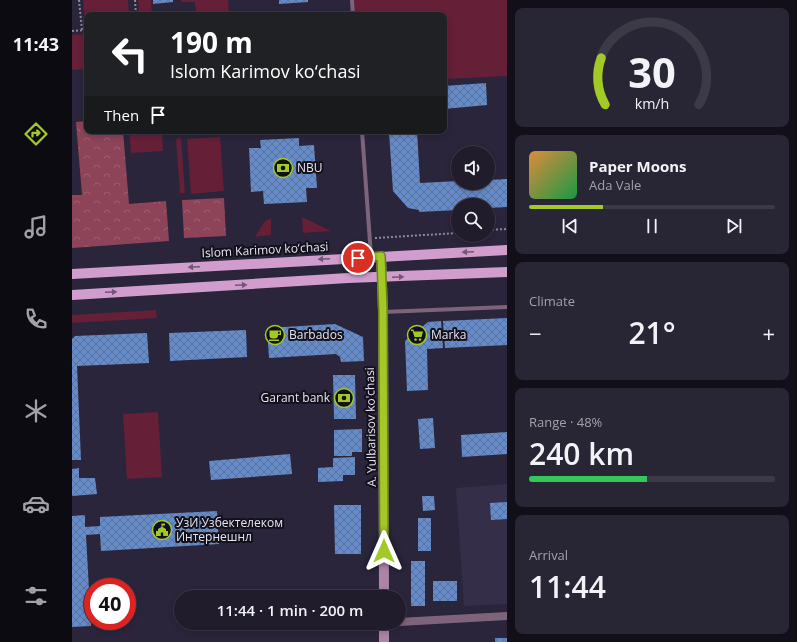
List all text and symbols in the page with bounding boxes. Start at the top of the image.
text: 190 m [170,23,253,61]
icon: left [104,28,156,80]
text: 11:43 [13,32,59,56]
text: 30 [628,44,676,100]
text: Islom Karimov ko‘chasi [170,59,361,83]
text: km/h [635,94,669,113]
icon: arrive [147,104,169,126]
text: Then [104,105,139,125]
icon: directions [22,120,50,148]
map controls [451,146,495,242]
button: sound [451,146,495,190]
text: Paper Moons [589,156,687,176]
bank icon: NBU [272,157,294,179]
place label: NBU [297,159,323,176]
text: Ada Vale [589,176,641,194]
button: search [451,198,495,242]
icon: music [22,213,50,241]
icon: previous [559,215,581,237]
icon: pause [641,215,663,237]
icon: next [723,215,745,237]
street label: Islom Karimov ko‘chasi [201,238,329,261]
pin [341,241,375,275]
icon: arrive [347,247,369,269]
one-way arrow [461,249,474,255]
one-way arrow [318,256,330,263]
one-way arrow [188,263,200,270]
one-way arrow [392,274,405,280]
one-way arrow [235,281,247,288]
one-way arrow [105,289,117,296]
text: Climate [529,292,575,310]
icon: phone [22,305,50,333]
text: 21° [628,312,676,353]
text: − [529,318,542,348]
text: + [762,318,775,348]
cafe icon: Barbados [264,324,286,346]
supermarket icon: Marka [406,324,428,346]
place label: Barbados [289,326,343,343]
place label: Marka [431,326,466,343]
street label: A. Yulbarisov ko'chasi [361,367,380,487]
bank icon: Garant bank [333,387,355,409]
place label: Garant bank [261,389,331,406]
icon: climate [22,397,50,425]
text: Range · 48% [529,413,602,431]
text: 240 km [529,433,634,474]
icon: car [22,490,50,518]
place label: УзИ Узбектелеком Интернешнл [176,514,283,545]
public building icon: УзИ Узбектелеком Интернешнл [151,519,173,541]
position arrow [363,530,405,572]
text: Arrival [529,546,568,564]
text: 11:44 [529,566,606,607]
speed limit sign: 40 [84,578,136,630]
icon: filters [22,582,50,610]
text: 11:44 · 1 min · 200 m [217,600,363,620]

